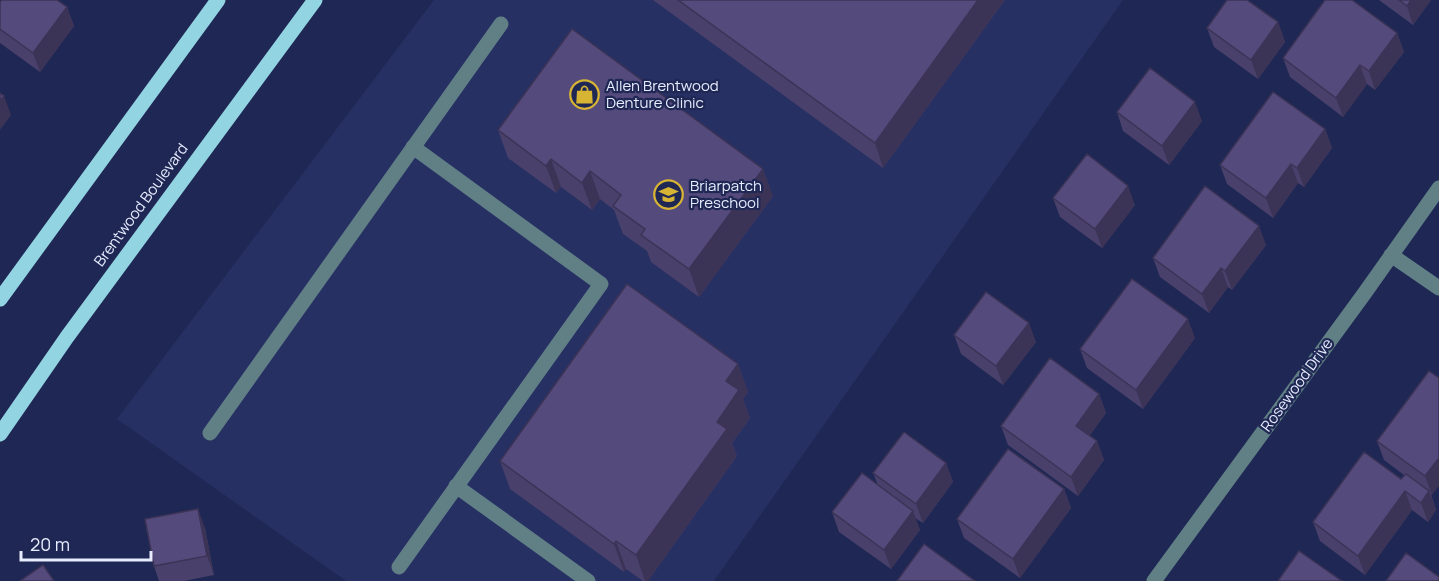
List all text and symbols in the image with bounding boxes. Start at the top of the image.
place label: Allen Brentwood Denture Clinic [606,75,719,113]
shop icon: Allen Brentwood Denture Clinic [569,79,601,111]
street label: Brentwood Boulevard [89,139,192,270]
place label: Briarpatch Preschool [690,175,762,213]
school or university icon: Briarpatch Preschool [653,179,685,211]
street label: Rosewood Drive [1256,334,1338,436]
scale bar [21,524,152,562]
text: 20 m [30,532,70,556]

